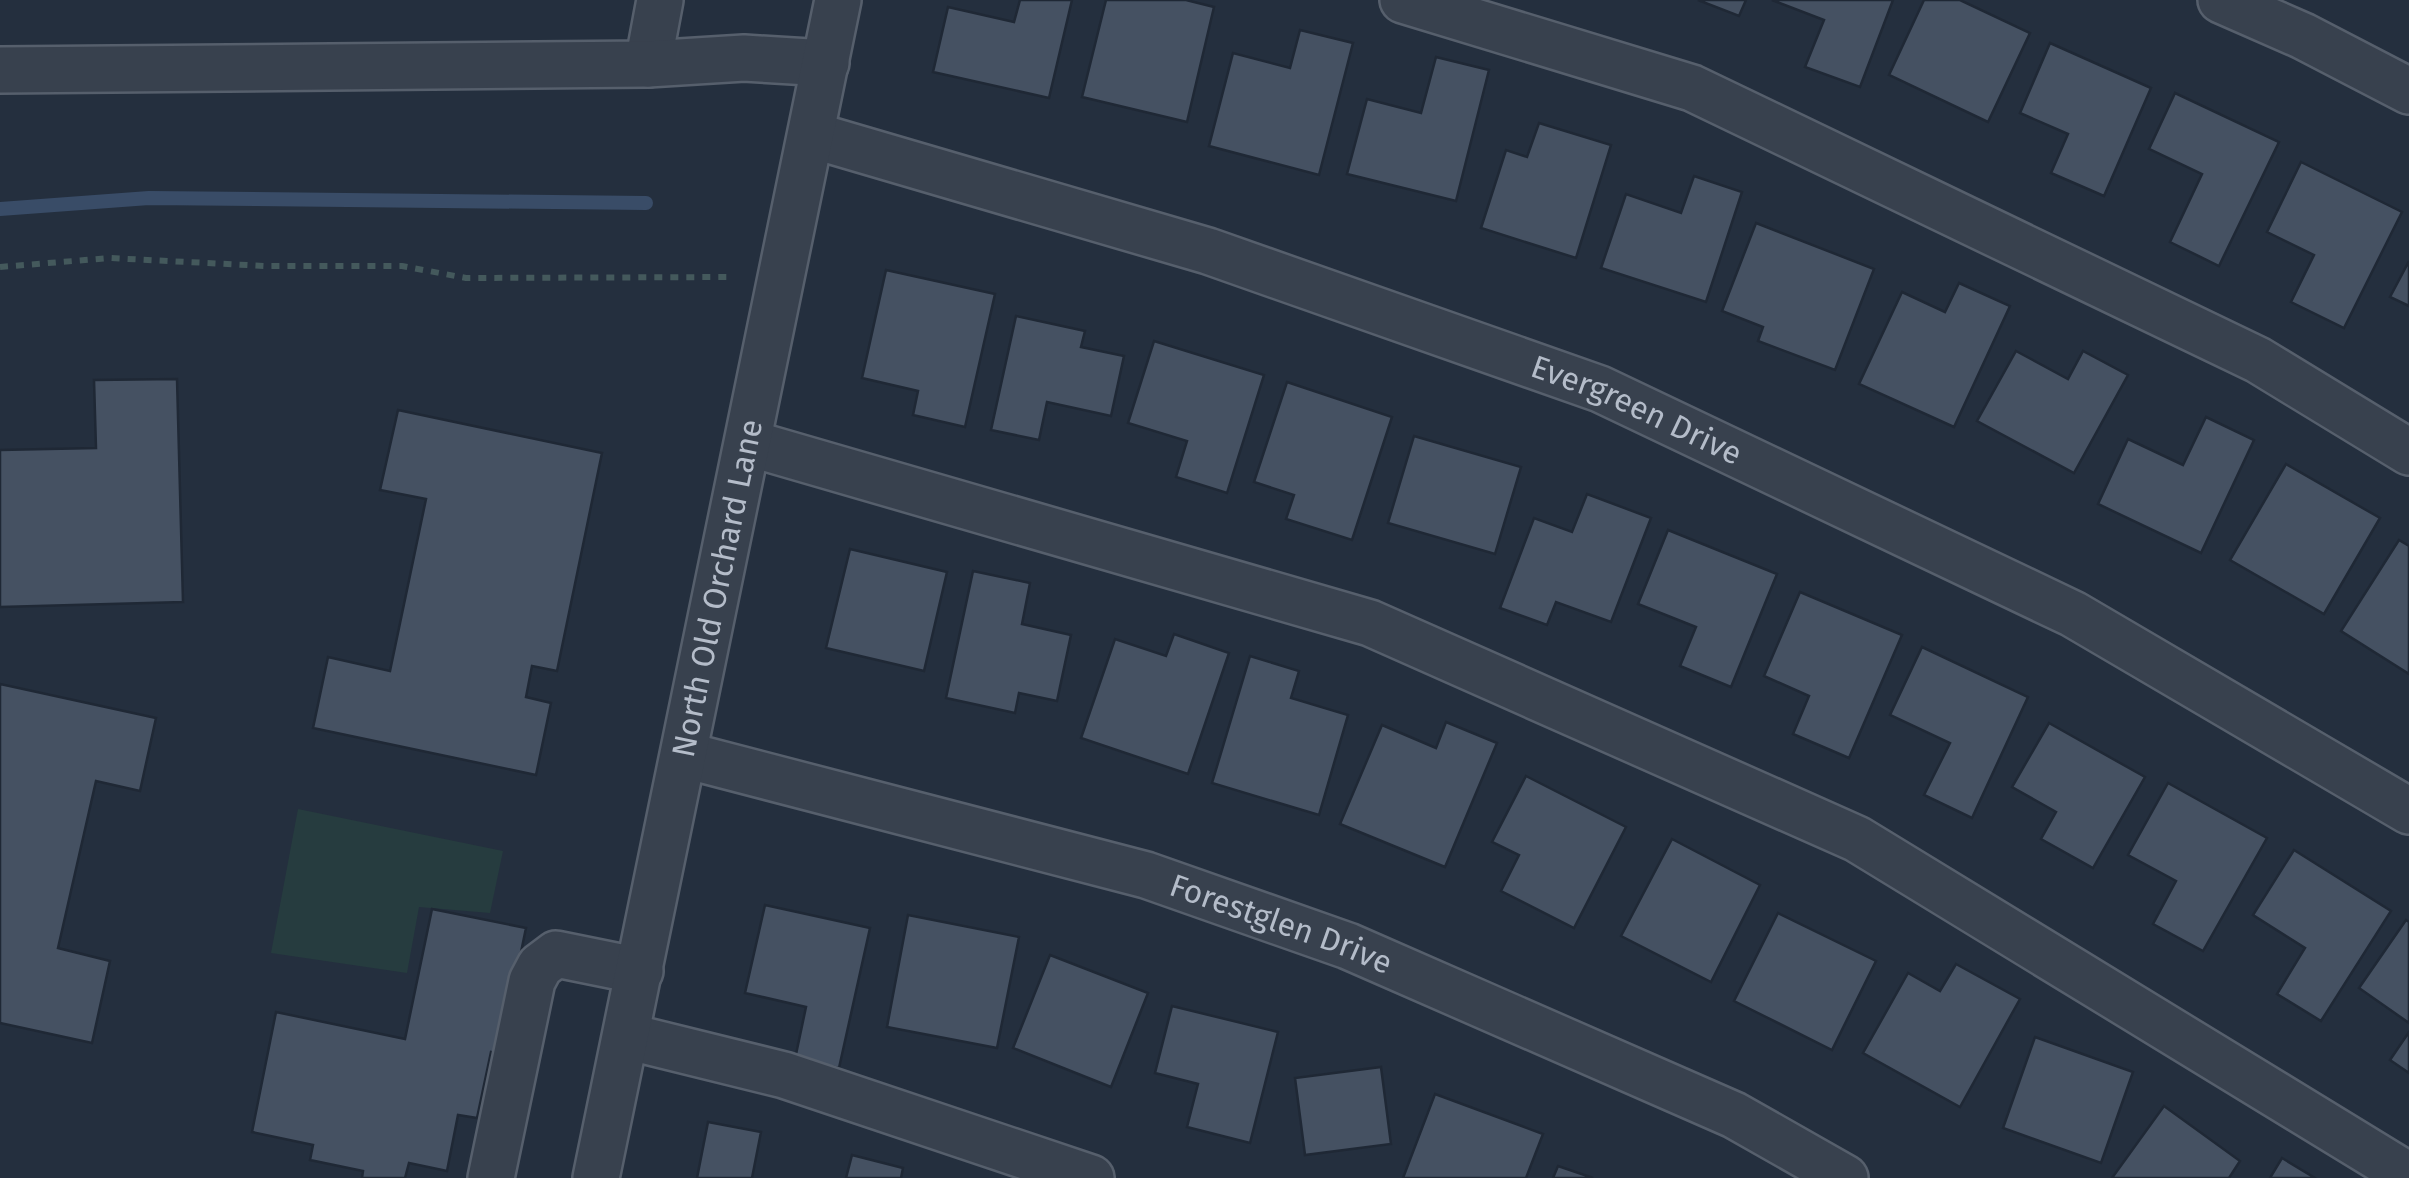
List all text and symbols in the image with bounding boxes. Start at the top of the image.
street label: Evergreen Drive [1526,347,1748,473]
street label: North Old Orchard Lane [664,416,770,761]
street label: Forestglen Drive [1165,866,1398,982]

